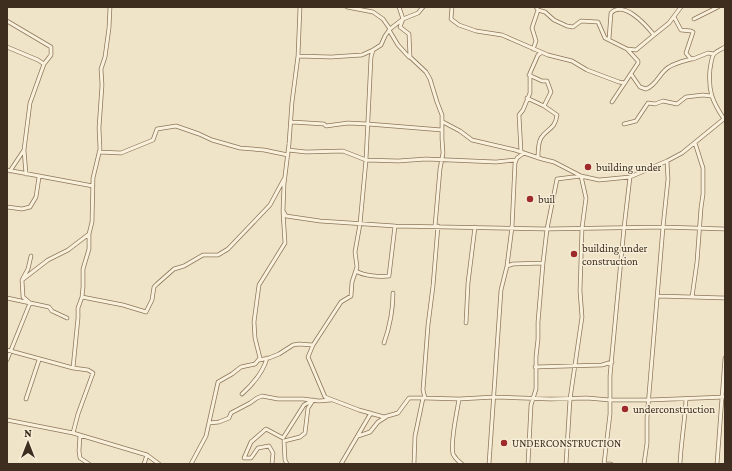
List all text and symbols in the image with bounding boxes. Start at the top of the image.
place label: building under [596,161,662,174]
marker: building under [583,162,593,172]
place label: buil [538,193,555,205]
marker: buil [525,194,535,204]
place label: building under construction [582,242,648,267]
marker: building under construction [569,249,579,259]
place label: underconstruction [633,403,715,415]
marker: underconstruction [620,404,630,414]
north arrow [8,423,48,463]
text: N [24,427,32,439]
place label: UNDERCONSTRUCTION [512,437,621,449]
marker: UNDERCONSTRUCTION [499,438,509,448]

